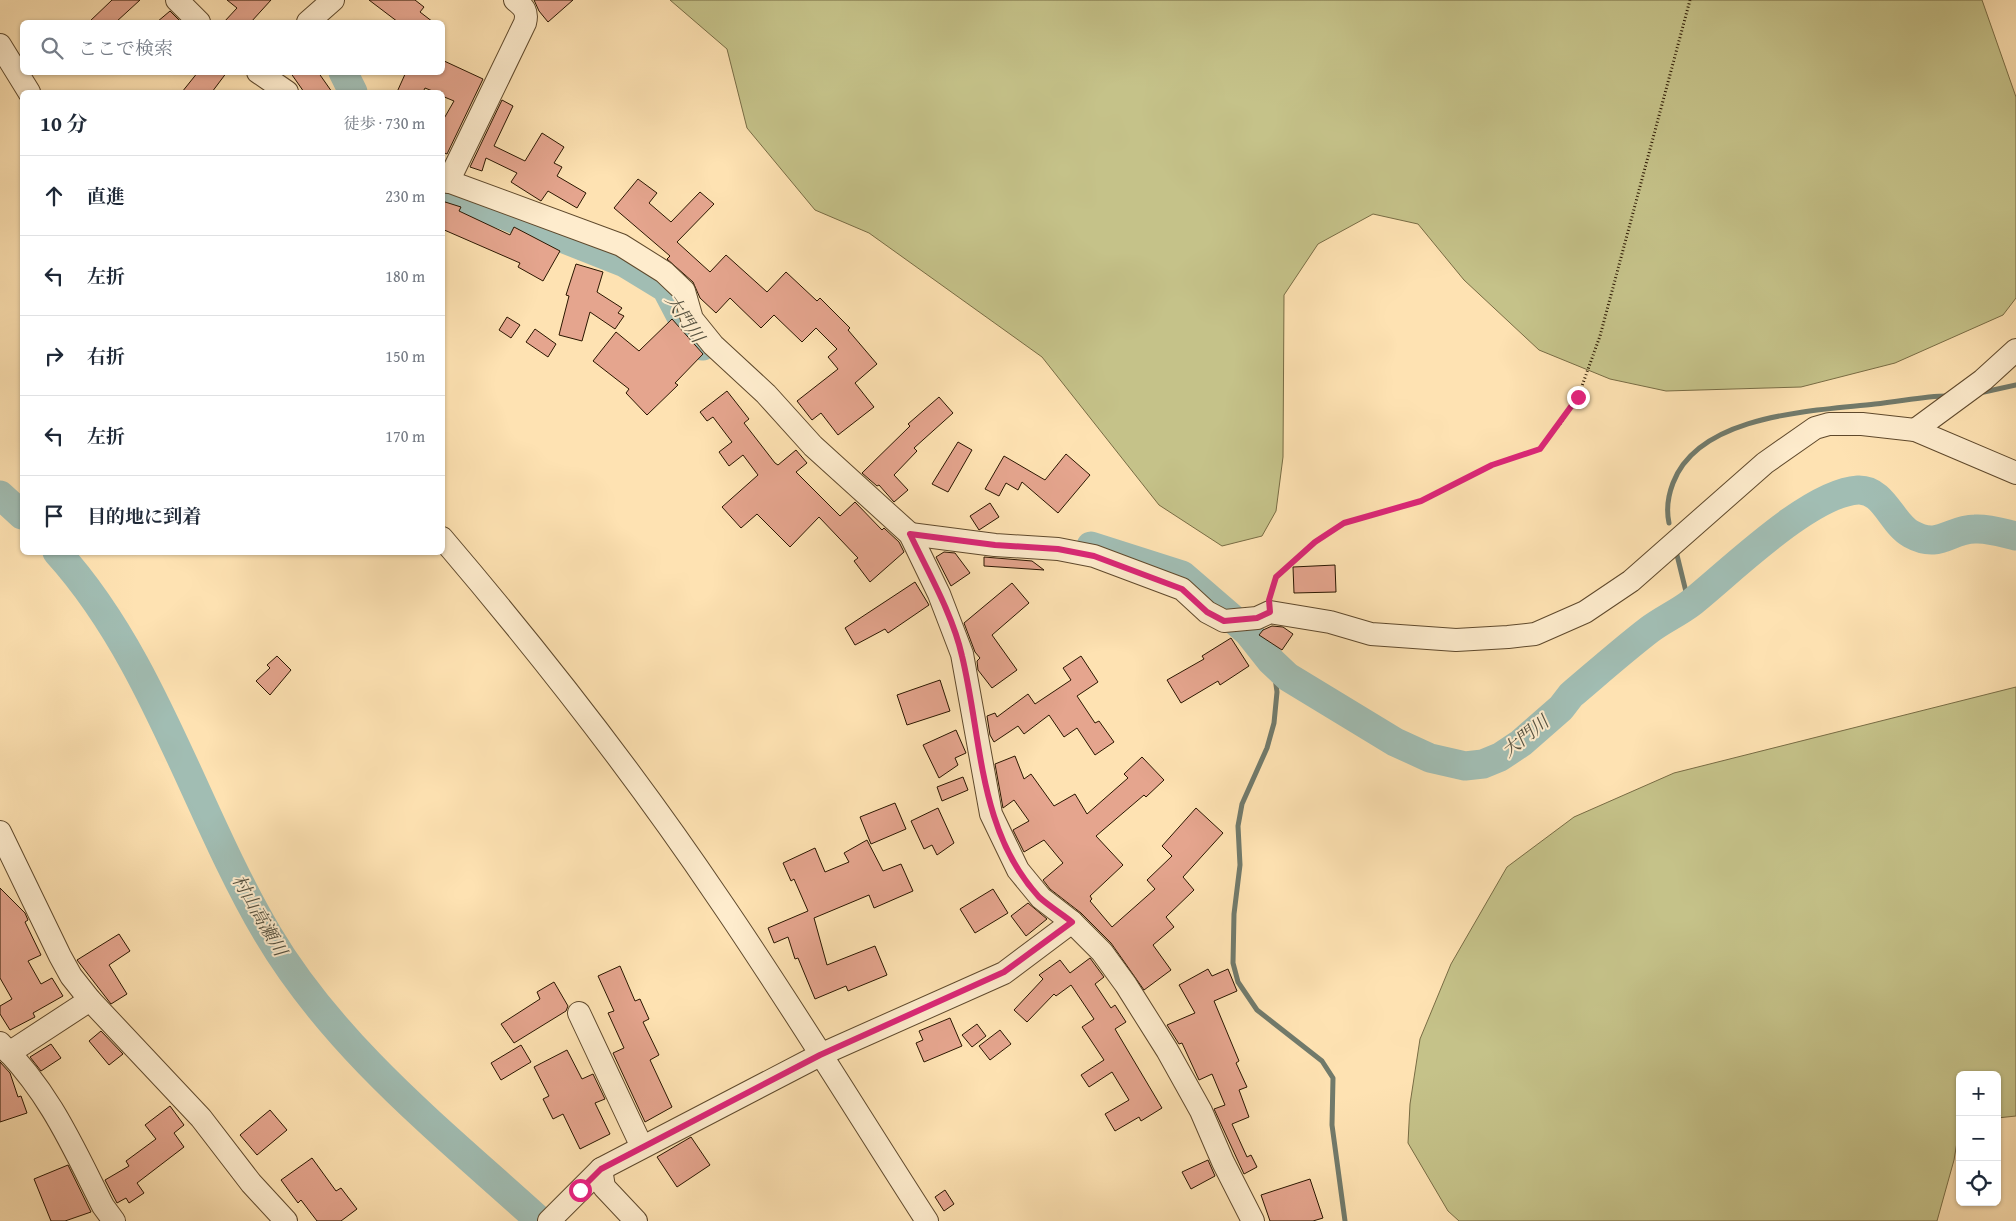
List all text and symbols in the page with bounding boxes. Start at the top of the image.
search box [20,20,445,75]
icon: search [38,34,66,62]
text: ここで検索 [78,34,173,62]
text: 10 分 [40,108,87,139]
text: 徒歩 · 730 m [344,111,425,135]
icon: ahead [40,182,68,210]
text: 直進 [87,182,125,210]
text: 230 m [385,184,425,208]
icon: left [40,262,68,290]
text: 左折 [87,262,125,290]
text: 180 m [385,264,425,288]
water label: 大門川 [659,288,712,350]
icon: right [40,342,68,370]
text: 右折 [87,342,125,370]
text: 150 m [385,344,425,368]
route end [1567,386,1590,409]
icon: left [40,422,68,450]
text: 左折 [87,422,125,450]
text: 170 m [385,424,425,448]
icon: arrive [40,502,68,530]
text: 目的地に到着 [87,502,201,530]
water label: 大門川 [1496,707,1556,763]
water label: 村山高瀬川 [226,869,295,962]
map controls [1956,1071,2001,1206]
button: + [1956,1071,2001,1116]
button: − [1956,1116,2001,1161]
button: locate [1956,1161,2001,1206]
route start [569,1179,592,1202]

